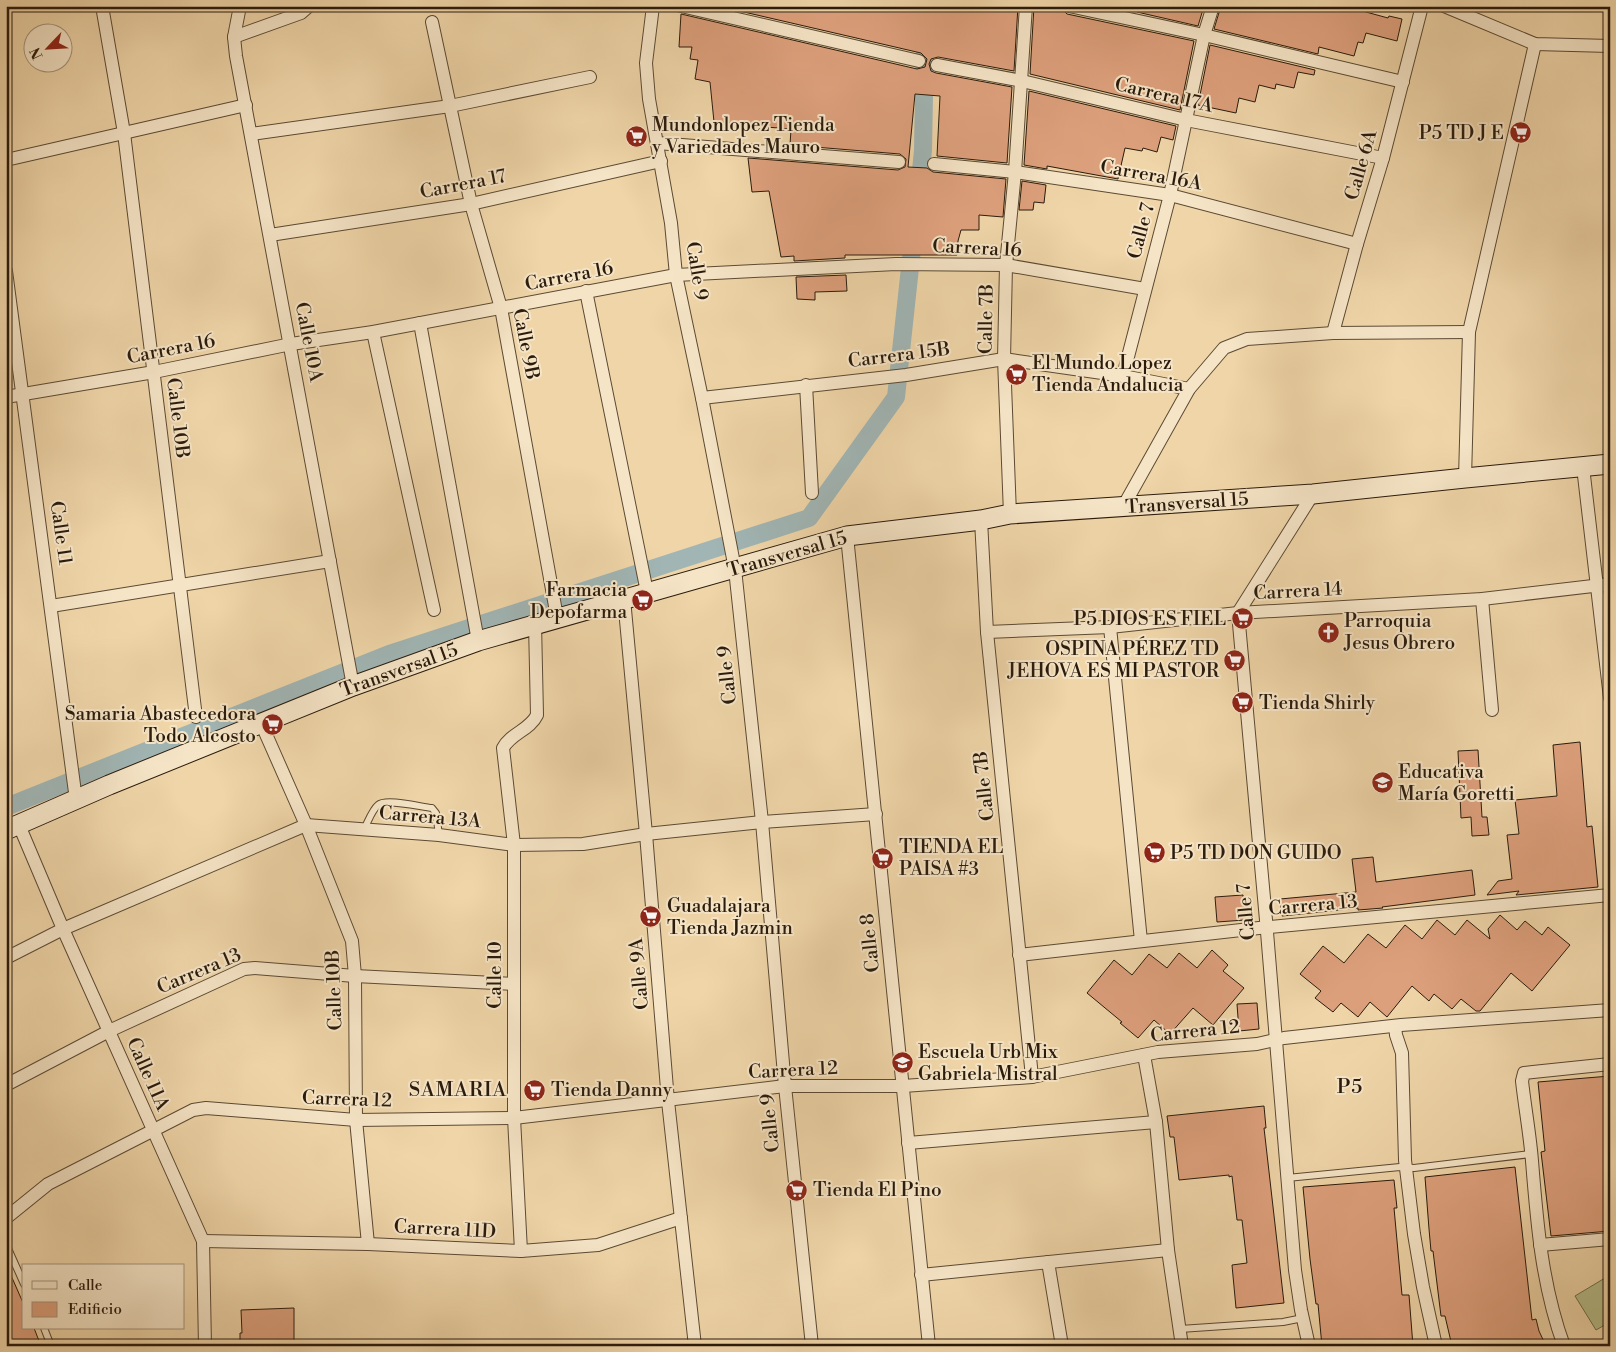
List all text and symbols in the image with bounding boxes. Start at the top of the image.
north arrow [22,22,72,72]
text: N [27,44,48,62]
street label: Carrera 17A [1112,72,1217,118]
place label: Mundonlopez Tienda y Variedades Mauro [651,113,835,159]
place label: P5 TD J E [1419,121,1504,145]
supermarket icon: P5 TD J E [1508,121,1532,145]
supermarket icon: Mundonlopez Tienda y Variedades Mauro [624,124,648,148]
street label: Calle 6A [1340,126,1383,203]
street label: Carrera 16A [1098,154,1205,196]
street label: Carrera 17 [418,164,509,204]
street label: Calle 7 [1122,200,1160,262]
street label: Carrera 16 [932,234,1022,262]
street label: Calle 9 [681,240,713,302]
street label: Carrera 16 [523,256,615,296]
street label: Calle 7B [973,284,999,354]
street label: Calle 10A [290,300,329,385]
street label: Calle 9B [507,306,545,382]
street label: Carrera 16 [125,329,217,369]
street label: Carrera 15B [847,337,951,373]
place label: El Mundo Lopez Tienda Andalucia [1032,351,1184,397]
supermarket icon: El Mundo Lopez Tienda Andalucia [1004,362,1028,386]
street label: Calle 10B [161,376,195,460]
street label: Transversal 15 [1125,487,1249,519]
street label: Calle 11 [45,499,77,567]
street label: Transversal 15 [724,525,850,583]
street label: Carrera 14 [1253,577,1343,605]
place label: Farmacia Depofarma [530,578,627,624]
supermarket icon: Farmacia Depofarma [631,589,655,613]
place label: P5 DIOS ES FIEL [1073,607,1226,631]
supermarket icon: P5 DIOS ES FIEL [1230,607,1254,631]
place label: Parroquia Jesus Obrero [1343,609,1455,655]
church icon: Parroquia Jesus Obrero [1316,620,1340,644]
place label: OSPINA PÉREZ TD JEHOVA ES MI PASTOR [1007,636,1220,683]
street label: Transversal 15 [337,638,461,702]
street label: Calle 9 [712,644,742,706]
supermarket icon: OSPINA PÉREZ TD JEHOVA ES MI PASTOR [1223,648,1247,672]
supermarket icon: Tienda Shirly [1231,691,1255,715]
place label: Tienda Shirly [1259,691,1376,715]
place label: Samaria Abastecedora Todo Alcosto [65,702,256,748]
supermarket icon: Samaria Abastecedora Todo Alcosto [260,713,284,737]
street label: Calle 7B [968,750,1000,822]
place label: Educativa María Goretti [1398,760,1515,806]
school or university icon: Educativa María Goretti [1370,771,1394,795]
street label: Carrera 13A [378,801,483,833]
place label: TIENDA EL PAISA #3 [899,835,1003,881]
supermarket icon: P5 TD DON GUIDO [1142,841,1166,865]
place label: P5 TD DON GUIDO [1170,841,1342,865]
supermarket icon: TIENDA EL PAISA #3 [871,846,895,870]
street label: Calle 7 [1232,882,1260,941]
street label: Carrera 13 [1267,889,1359,921]
place label: Guadalajara Tienda Jazmin [667,894,793,940]
supermarket icon: Guadalajara Tienda Jazmin [639,905,663,929]
street label: Calle 8 [855,912,885,974]
street label: Calle 9A [624,936,654,1011]
street label: Calle 10 [483,941,507,1009]
street label: Carrera 13 [153,943,245,999]
street label: Calle 10B [321,949,347,1031]
street label: Carrera 12 [1149,1014,1241,1048]
street label: Calle 11A [121,1034,175,1115]
place label: Escuela Urb Mix Gabriela Mistral [918,1040,1058,1086]
school or university icon: Escuela Urb Mix Gabriela Mistral [890,1051,914,1075]
street label: Carrera 12 [747,1056,839,1084]
district label: P5 [1337,1075,1363,1100]
district label: SAMARIA [409,1078,507,1103]
supermarket icon: Tienda Danny [523,1078,547,1102]
place label: Tienda Danny [551,1078,673,1102]
street label: Carrera 12 [302,1085,392,1113]
street label: Calle 9 [755,1092,785,1154]
supermarket icon: Tienda El Pino [785,1178,809,1202]
place label: Tienda El Pino [813,1178,942,1202]
street label: Carrera 11D [393,1214,497,1244]
legend [22,1264,185,1330]
text: Calle [68,1276,102,1295]
text: Edificio [68,1300,122,1319]

